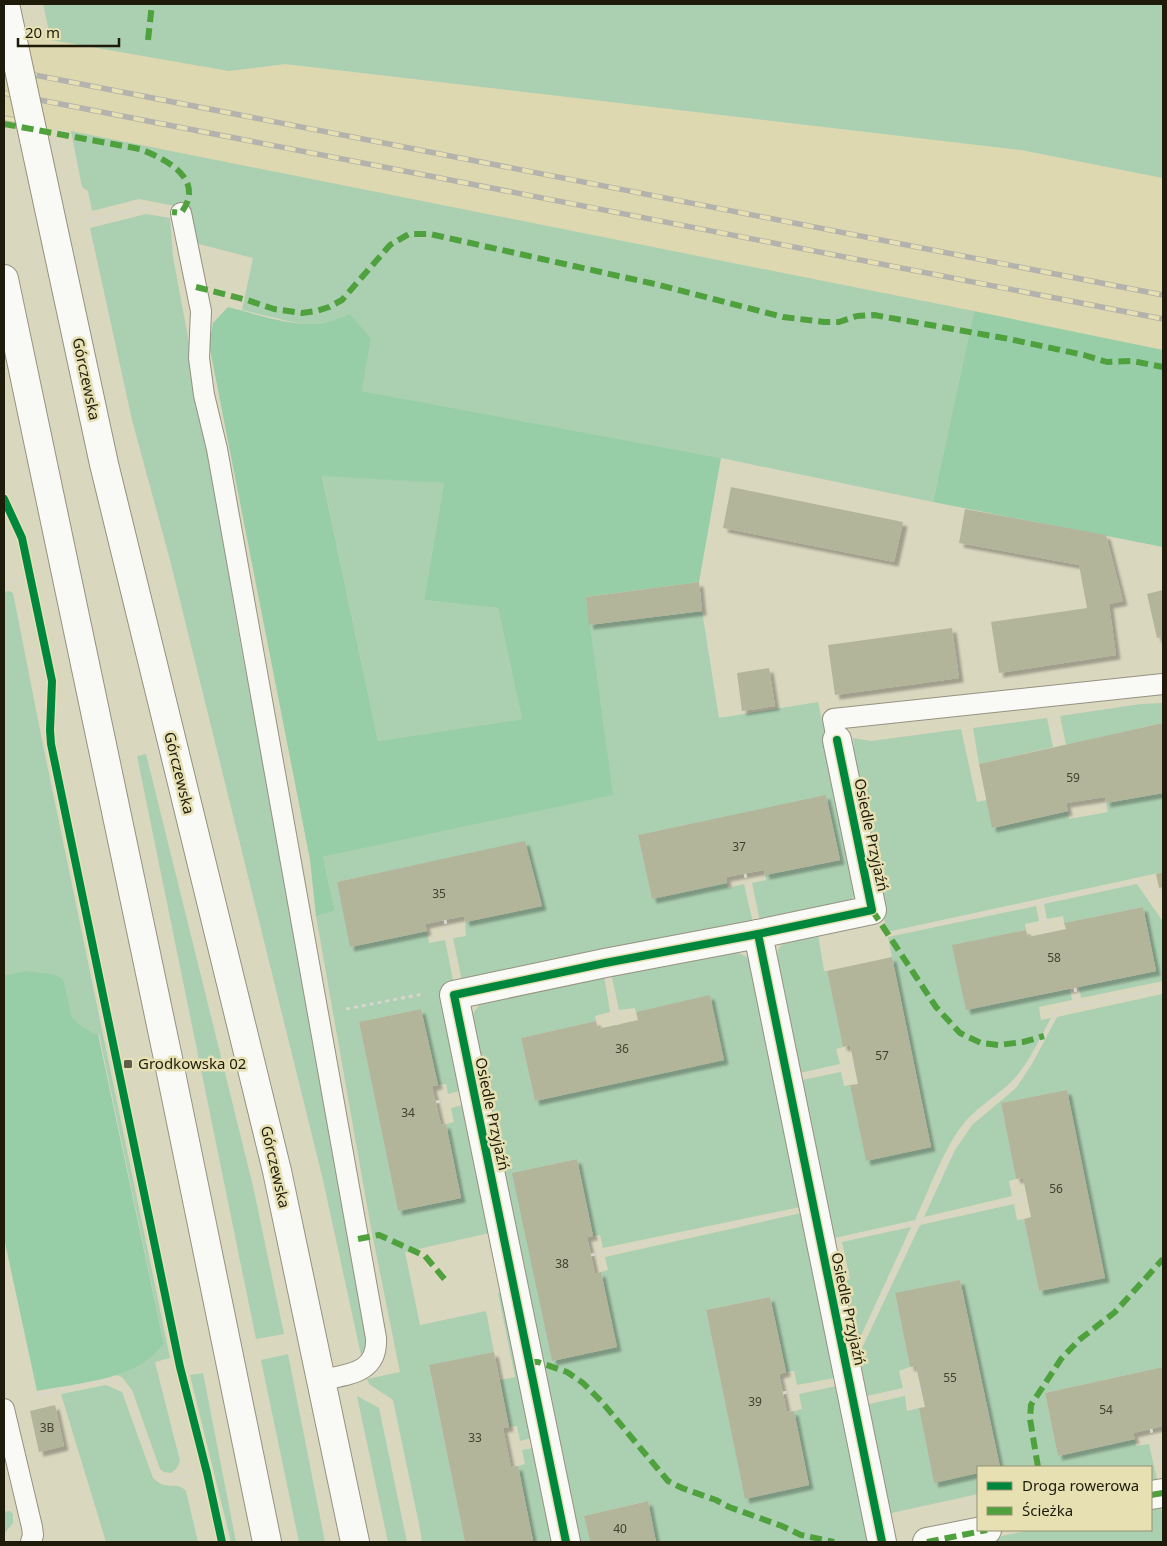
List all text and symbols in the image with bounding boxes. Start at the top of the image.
scale bar [18,15,119,47]
text: 20 m [25,22,60,42]
street label: Górczewska [68,336,105,422]
street label: Górczewska [160,730,200,816]
house number: 59 [1066,769,1080,786]
street label: Osiedle Przyjaźń [850,776,894,893]
house number: 37 [732,838,746,855]
house number: 35 [432,885,446,902]
house number: 58 [1047,949,1061,966]
house number: 36 [615,1040,629,1057]
house number: 57 [875,1047,889,1064]
place label: Grodkowska 02 [138,1053,246,1073]
street label: Osiedle Przyjaźń [471,1055,515,1172]
marker: Grodkowska 02 [122,1058,134,1070]
house number: 34 [401,1104,415,1121]
street label: Górczewska [257,1124,295,1210]
house number: 56 [1049,1180,1063,1197]
street label: Osiedle Przyjaźń [827,1250,871,1367]
house number: 38 [555,1255,569,1272]
house number: 55 [943,1369,957,1386]
house number: 39 [748,1393,762,1410]
house number: 54 [1099,1401,1113,1418]
house number: 3B [40,1419,55,1436]
house number: 33 [468,1429,482,1446]
legend [977,1466,1152,1531]
text: Droga rowerowa [1022,1475,1139,1495]
text: Ścieżka [1022,1500,1073,1520]
house number: 40 [613,1520,627,1537]

